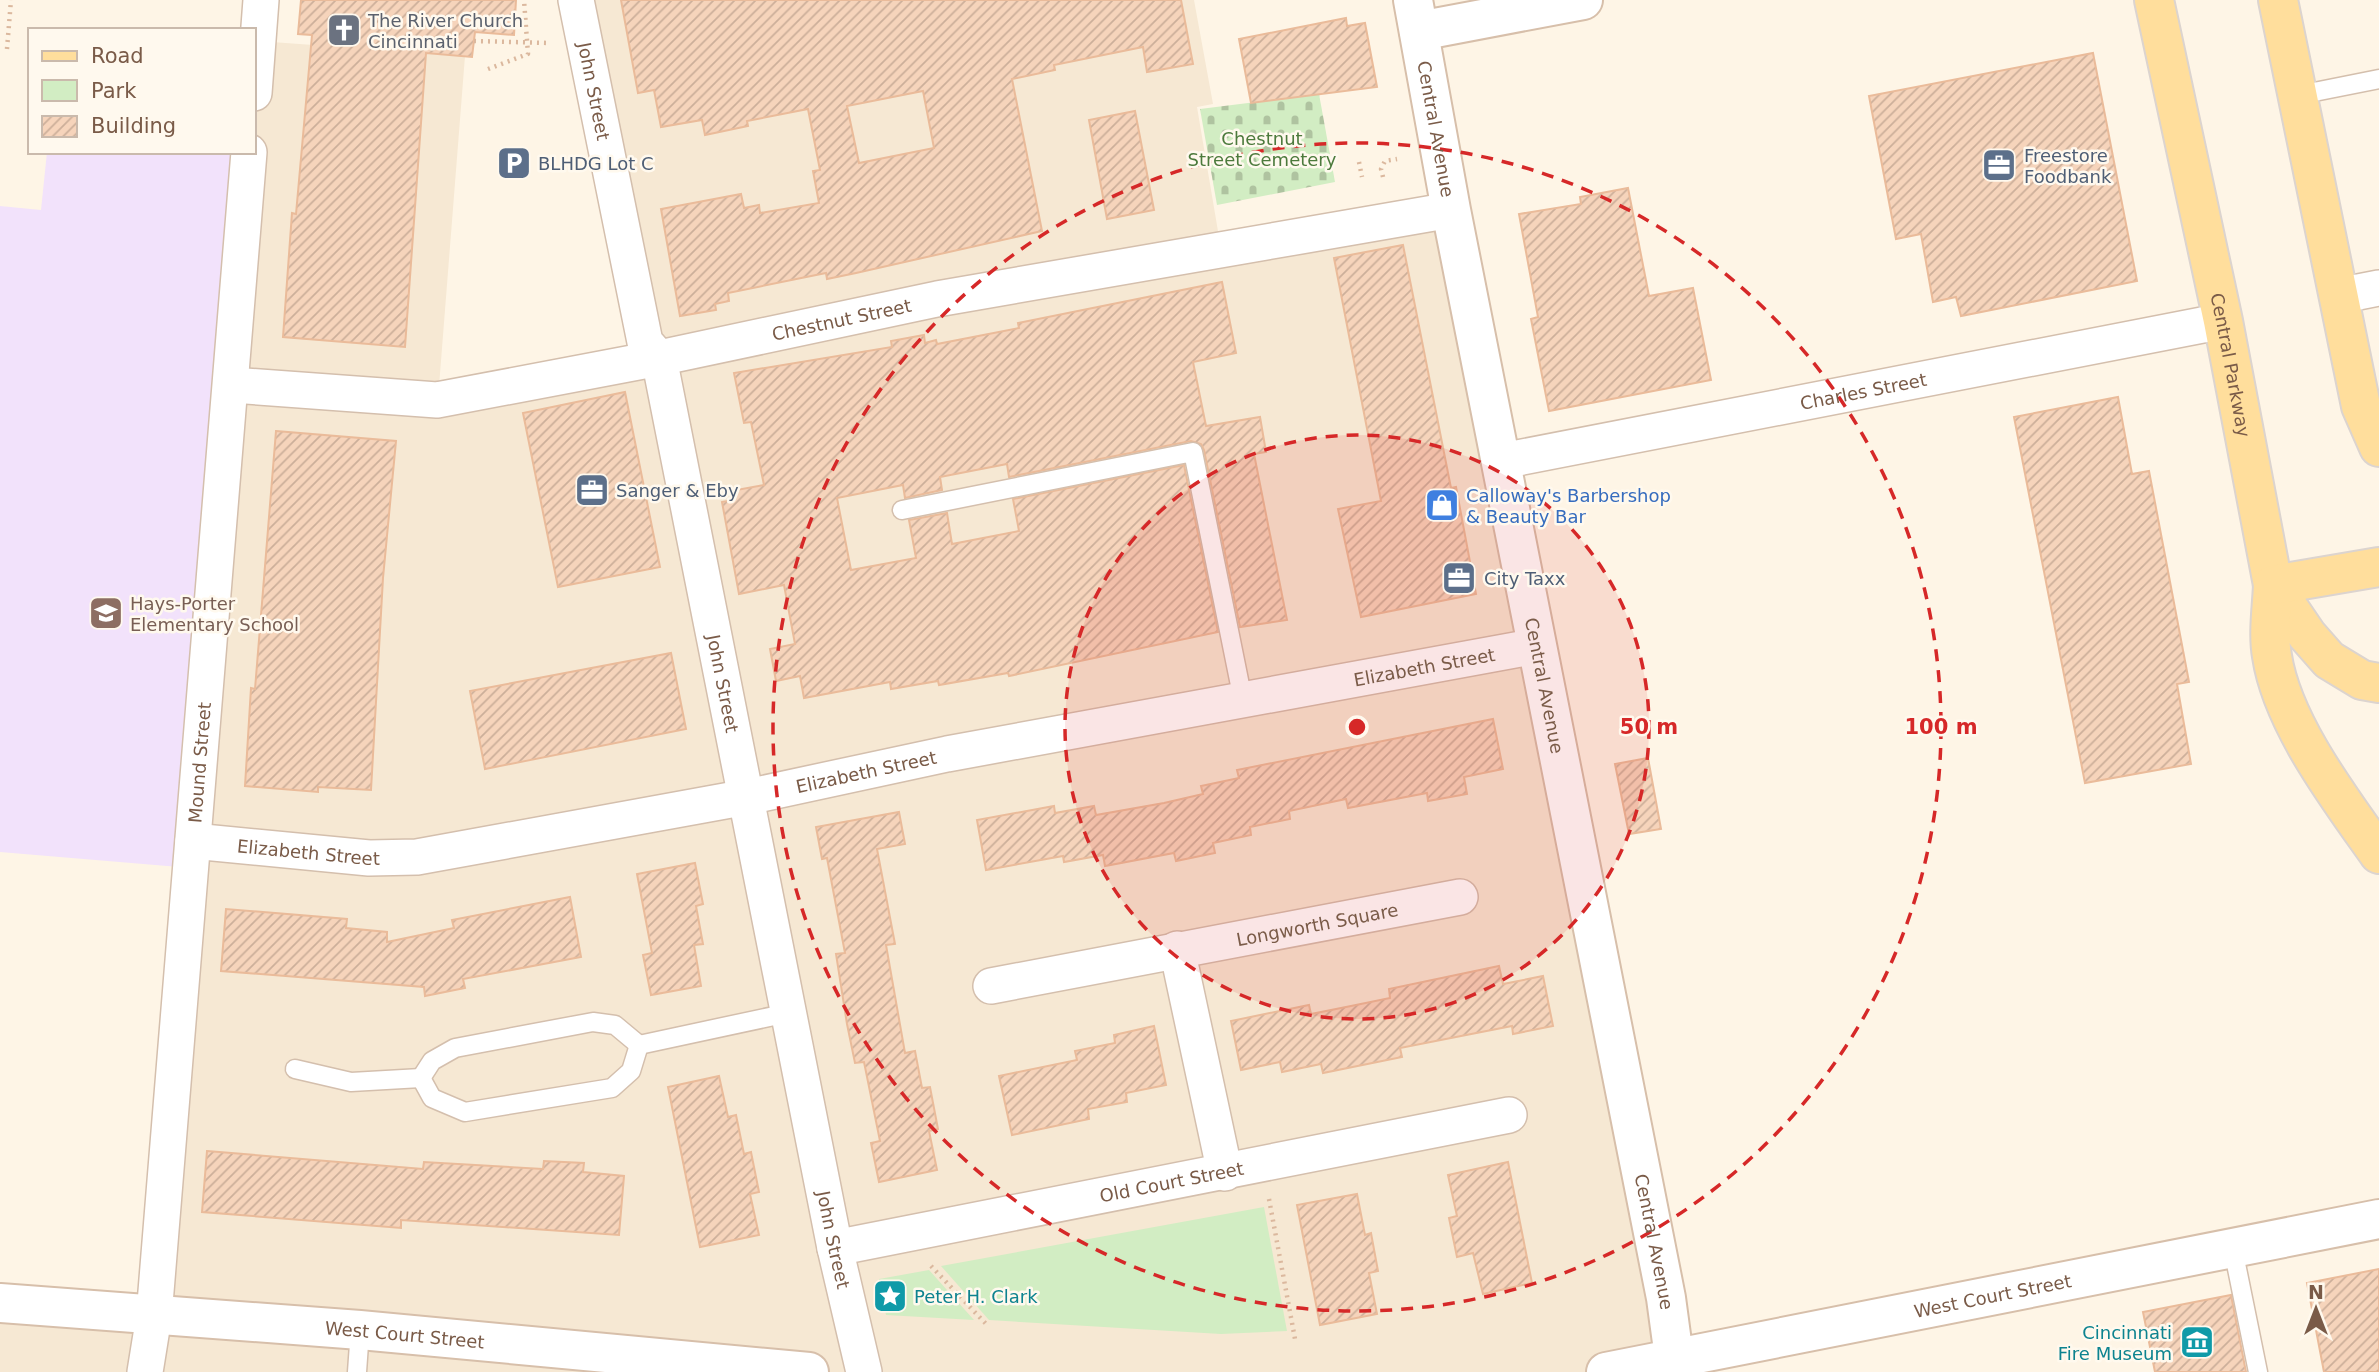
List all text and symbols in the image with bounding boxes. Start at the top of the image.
place label: The River Church Cincinnati [367,10,523,52]
church icon: The River Church Cincinnati [325,11,363,49]
legend [28,28,256,154]
street label: John Street [574,39,615,142]
text: Road [91,44,144,68]
street label: Central Avenue [1414,59,1459,199]
text: Park [91,79,137,103]
text: Building [91,114,176,138]
park label: Chestnut Street Cemetery [1188,128,1337,170]
parking icon: BLHDG Lot C [495,144,533,182]
place label: Freestore Foodbank [2024,145,2112,187]
office icon: Freestore Foodbank [1980,146,2018,184]
place label: BLHDG Lot C [538,153,654,174]
street label: Central Parkway [2207,291,2255,439]
street label: Chestnut Street [770,294,913,344]
street label: Charles Street [1798,368,1928,413]
office icon: Sanger & Eby [573,471,611,509]
place label: Sanger & Eby [616,480,739,501]
place label: Calloway's Barbershop & Beauty Bar [1466,485,1671,527]
shop icon: Calloway's Barbershop & Beauty Bar [1423,486,1461,524]
office icon: City Taxx [1440,559,1478,597]
place label: City Taxx [1484,568,1566,589]
place label: Hays-Porter Elementary School [130,593,299,635]
school or university icon: Hays-Porter Elementary School [87,594,125,632]
street label: Central Avenue [1521,616,1569,755]
street label: John Street [703,632,743,734]
street label: Elizabeth Street [1352,643,1497,690]
street label: Mound Street [184,701,215,824]
centre of rings [1345,715,1369,739]
text: 50 m [1620,715,1678,739]
text: 100 m [1904,715,1978,739]
street label: Elizabeth Street [794,746,938,797]
street label: Elizabeth Street [236,835,380,869]
street label: Longworth Square [1234,898,1400,950]
street label: Old Court Street [1098,1157,1245,1206]
street label: Central Avenue [1631,1172,1678,1311]
street label: John Street [813,1188,855,1291]
street label: West Court Street [1912,1270,2073,1321]
north arrow [2281,1274,2351,1344]
place icon: Peter H. Clark [871,1277,909,1315]
text: N [2308,1281,2324,1303]
place label: Peter H. Clark [914,1286,1038,1307]
street label: West Court Street [324,1317,485,1352]
place label: Cincinnati Fire Museum [2058,1322,2172,1364]
museum icon: Cincinnati Fire Museum [2178,1323,2216,1361]

